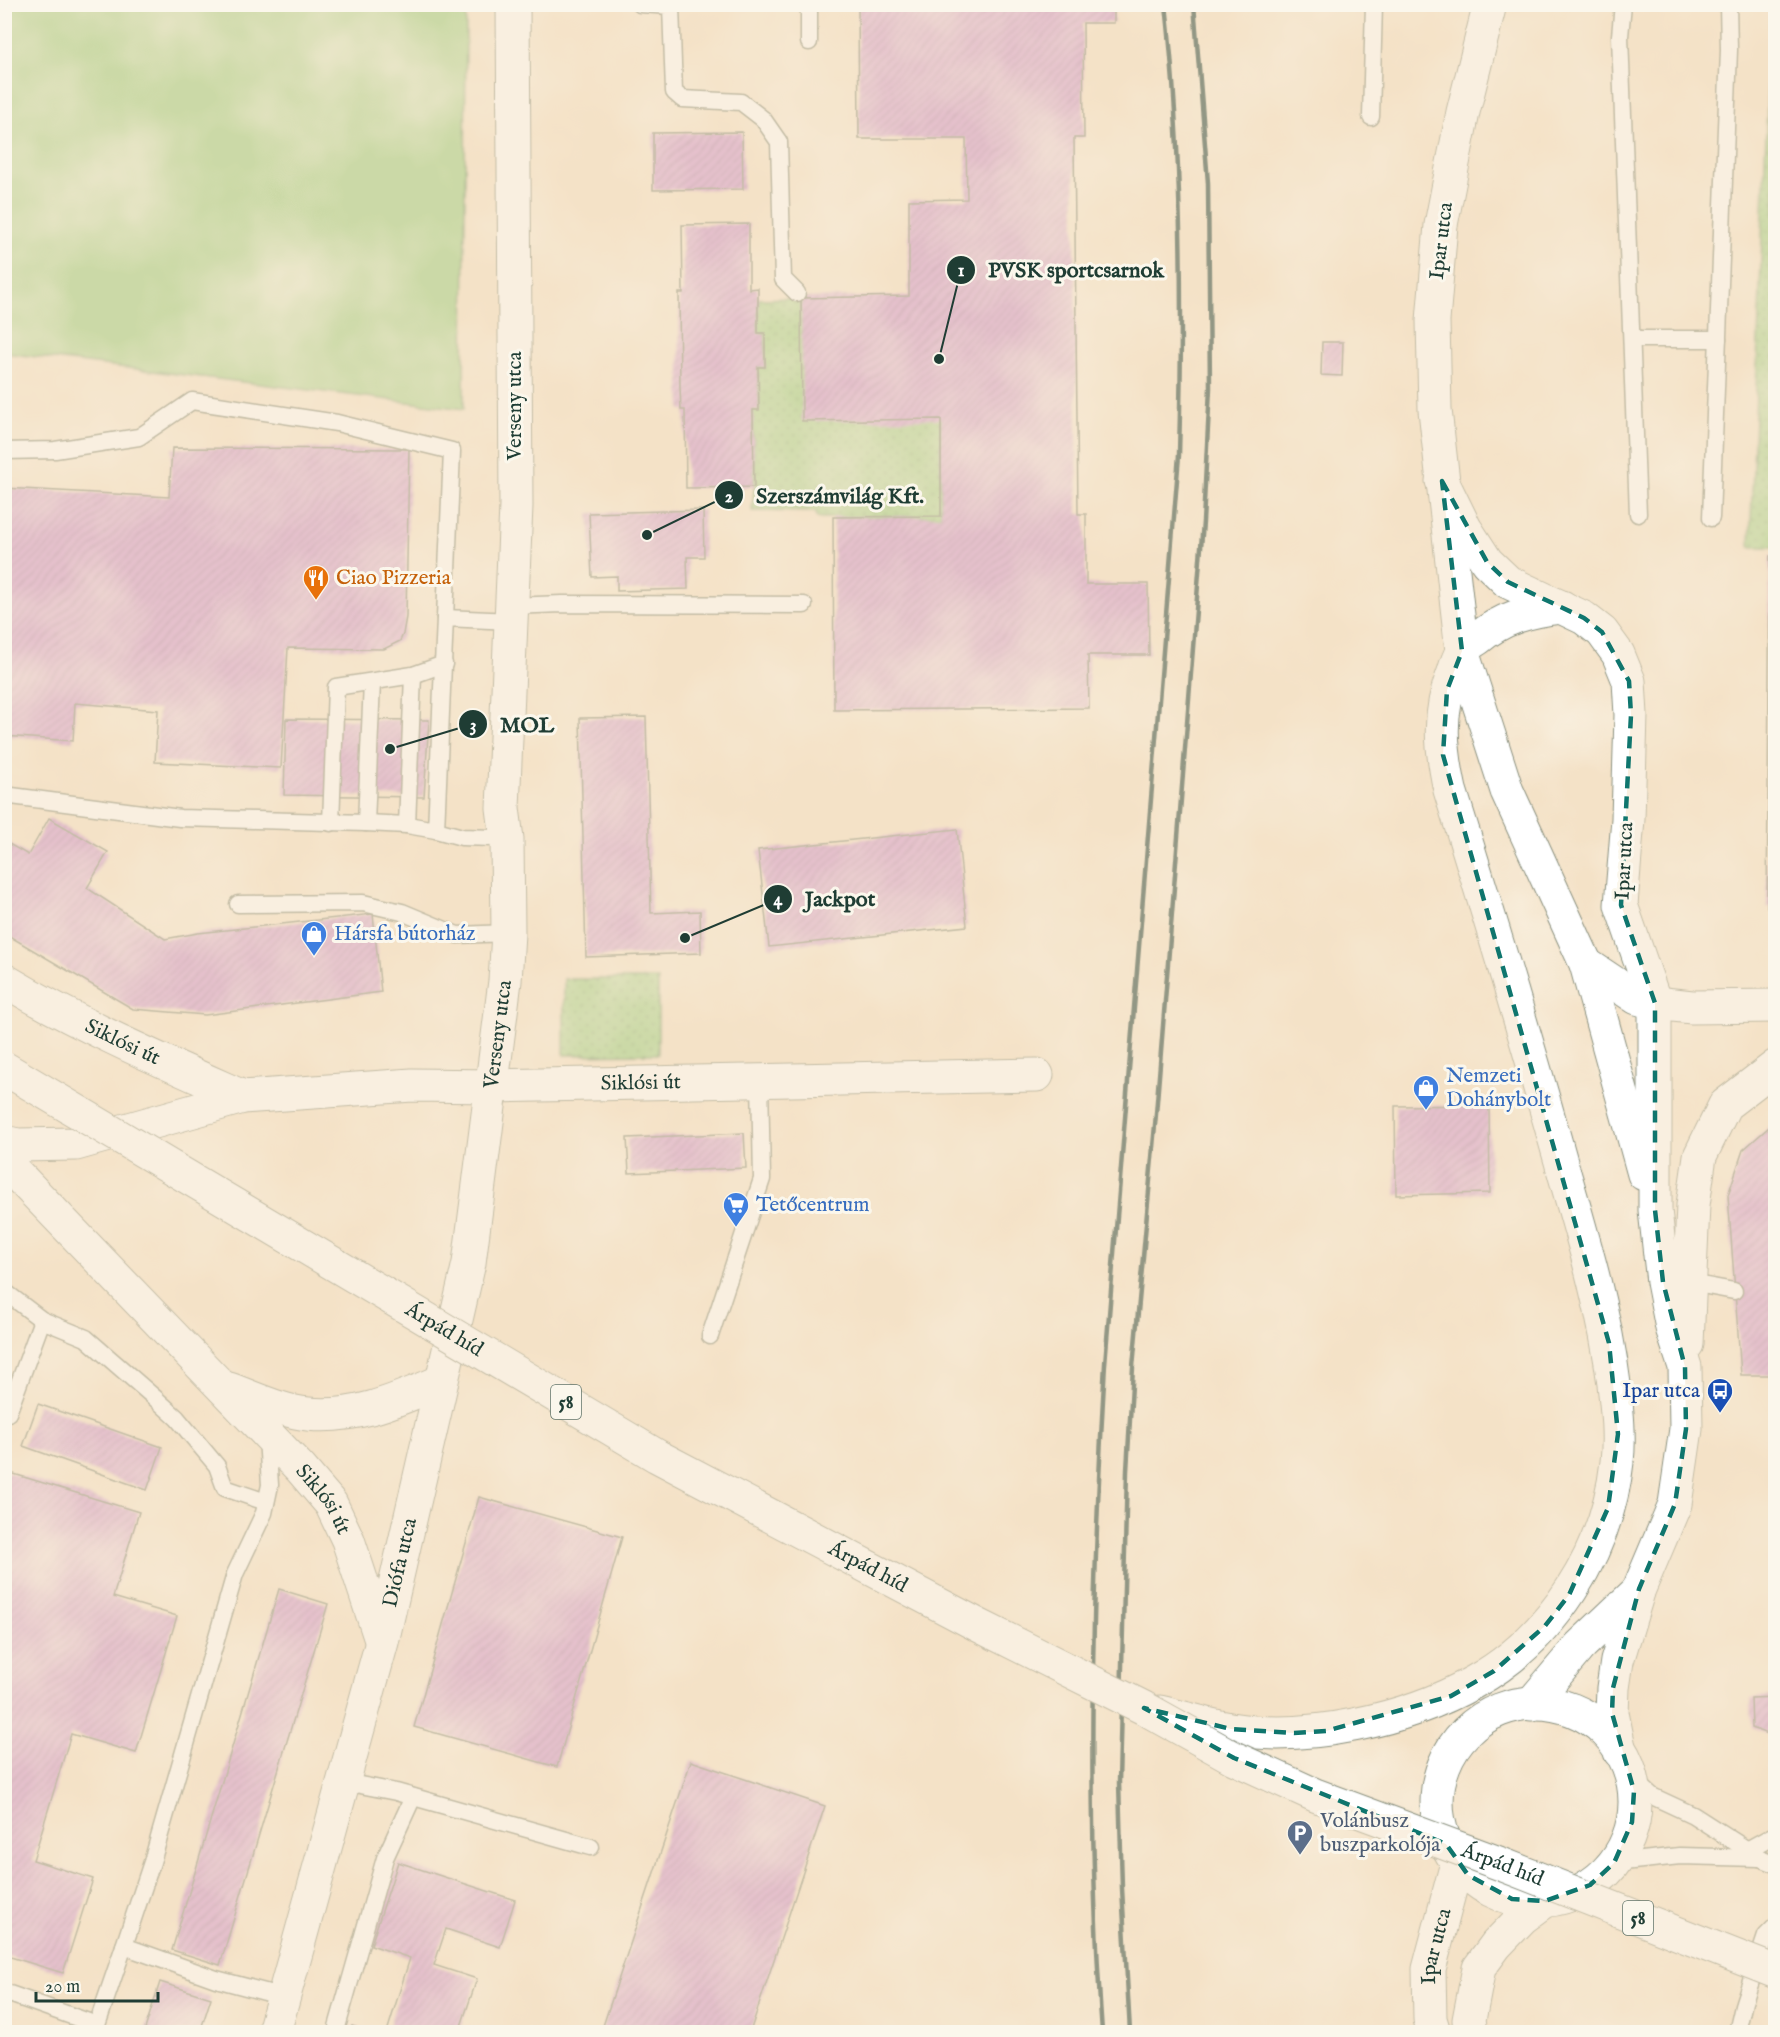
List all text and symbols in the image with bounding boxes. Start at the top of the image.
street label: Ipar utca [1424,200,1460,281]
callout: PVSK sportcsarnok [946,250,1176,290]
text: PVSK sportcsarnok [988,257,1165,285]
text: 1 [958,260,965,283]
street label: Verseny utca [502,350,529,462]
callout: Szerszámvilág Kft. [714,475,935,515]
text: Szerszámvilág Kft. [756,483,924,511]
text: 2 [725,486,734,509]
restaurant icon: Ciao Pizzeria [301,563,331,601]
place label: Ciao Pizzeria [336,565,452,592]
callout: MOL [458,704,566,744]
text: MOL [500,712,555,740]
text: 3 [470,715,476,738]
street label: Ipar utca [1609,821,1641,901]
callout: Jackpot [763,879,888,919]
text: Jackpot [802,886,876,914]
text: 4 [774,889,784,912]
shop icon: Hársfa bútorház [299,919,329,957]
place label: Hársfa bútorház [334,921,476,948]
street label: Verseny utca [478,978,519,1091]
street label: Siklósi út [80,1013,165,1072]
place label: Nemzeti Dohánybolt [1446,1063,1551,1114]
street label: Siklósi út [600,1069,681,1097]
shop icon: Nemzeti Dohánybolt [1411,1073,1441,1111]
supermarket icon: Tetőcentrum [721,1190,751,1228]
place label: Tetőcentrum [756,1192,869,1219]
street label: Árpád híd [399,1295,489,1364]
bus stop icon: Ipar utca [1705,1376,1735,1414]
place label: Ipar utca [1622,1378,1701,1405]
road number: 58 [551,1385,581,1419]
street label: Siklósi út [289,1459,357,1539]
street label: Diófa utca [377,1514,424,1610]
street label: Árpád híd [823,1534,913,1599]
place label: Volánbusz buszparkolója [1319,1808,1441,1859]
parking icon: Volánbusz buszparkolója [1285,1818,1315,1856]
street label: Árpád híd [1457,1836,1548,1893]
road number: 58 [1623,1901,1653,1935]
street label: Ipar utca [1415,1904,1458,1985]
scale bar [36,1965,158,2003]
text: 20 m [45,1976,80,1999]

